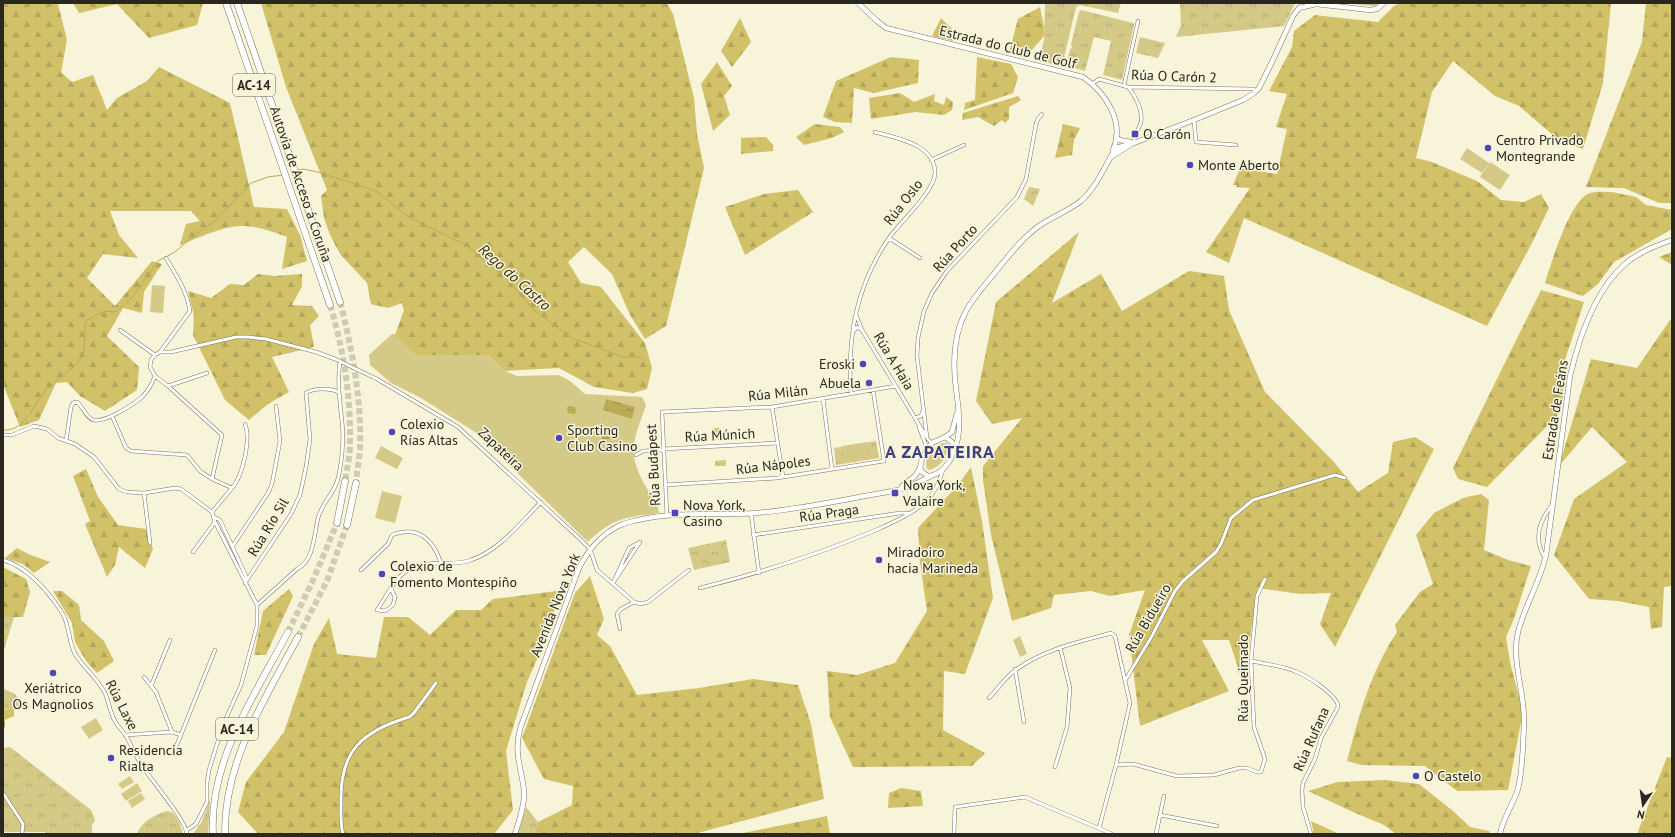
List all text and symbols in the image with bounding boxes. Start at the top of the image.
street label: Estrada do Club de Golf [938,21,1079,73]
street label: Rúa O Carón 2 [1131,66,1217,86]
road number: AC-14 [233,74,275,96]
street label: Autovía de Acceso á Coruña [266,104,336,264]
place label: O Carón [1143,125,1191,143]
marker: O Carón [1130,129,1140,139]
place label: Centro Privado Montegrande [1496,131,1584,165]
marker: Centro Privado Montegrande [1483,143,1493,153]
place label: Monte Aberto [1198,156,1279,174]
marker: Monte Aberto [1185,160,1195,170]
street label: Rúa Oslo [879,175,927,229]
street label: Rúa Porto [929,220,981,276]
water label: Rego do Castro [475,240,555,314]
street label: Rúa A Haia [870,329,918,393]
place label: Eroski [819,355,855,373]
street label: Estrada de Feáns [1538,358,1572,461]
marker: Eroski [858,359,868,369]
place label: Abuela [820,374,861,392]
marker: Abuela [864,378,874,388]
street label: Rúa Milán [747,381,809,405]
place label: Colexio Rías Altas [400,415,458,449]
place label: Sporting Club Casino [567,421,637,455]
street label: Zapateira [474,423,528,475]
street label: Rúa Budapest [642,423,664,506]
street label: Rúa Múnich [684,424,756,446]
marker: Colexio Rías Altas [387,427,397,437]
marker: Sporting Club Casino [554,433,564,443]
district label: A ZAPATEIRA [885,440,995,463]
street label: Rúa Nápoles [735,451,811,479]
place label: Nova York, Valaire [902,476,966,510]
marker: Nova York, Valaire [890,488,900,498]
street label: Rúa Río Sil [244,495,292,559]
place label: Nova York, Casino [683,496,746,530]
street label: Rúa Praga [798,500,860,526]
marker: Nova York, Casino [670,508,680,518]
place label: Miradoiro hacia Marineda [887,543,978,577]
street label: Avenida Nova York [526,550,584,660]
marker: Miradoiro hacia Marineda [874,555,884,565]
place label: Colexio de Fomento Montespiño [390,557,517,591]
marker: Colexio de Fomento Montespiño [377,569,387,579]
street label: Rúa Bidueiro [1121,580,1175,656]
street label: Rúa Queimado [1234,634,1252,722]
marker: Xeriátrico Os Magnolios [48,668,58,678]
street label: Rúa Laxe [102,677,142,733]
place label: Xeriátrico Os Magnolios [12,679,94,713]
street label: Rúa Rufana [1289,704,1333,774]
road number: AC-14 [216,718,258,740]
place label: Residencia Rialta [119,741,183,775]
marker: Residencia Rialta [106,753,116,763]
place label: O Castelo [1424,767,1481,785]
marker: O Castelo [1411,771,1421,781]
north arrow [1623,785,1663,825]
text: N [1636,807,1646,822]

